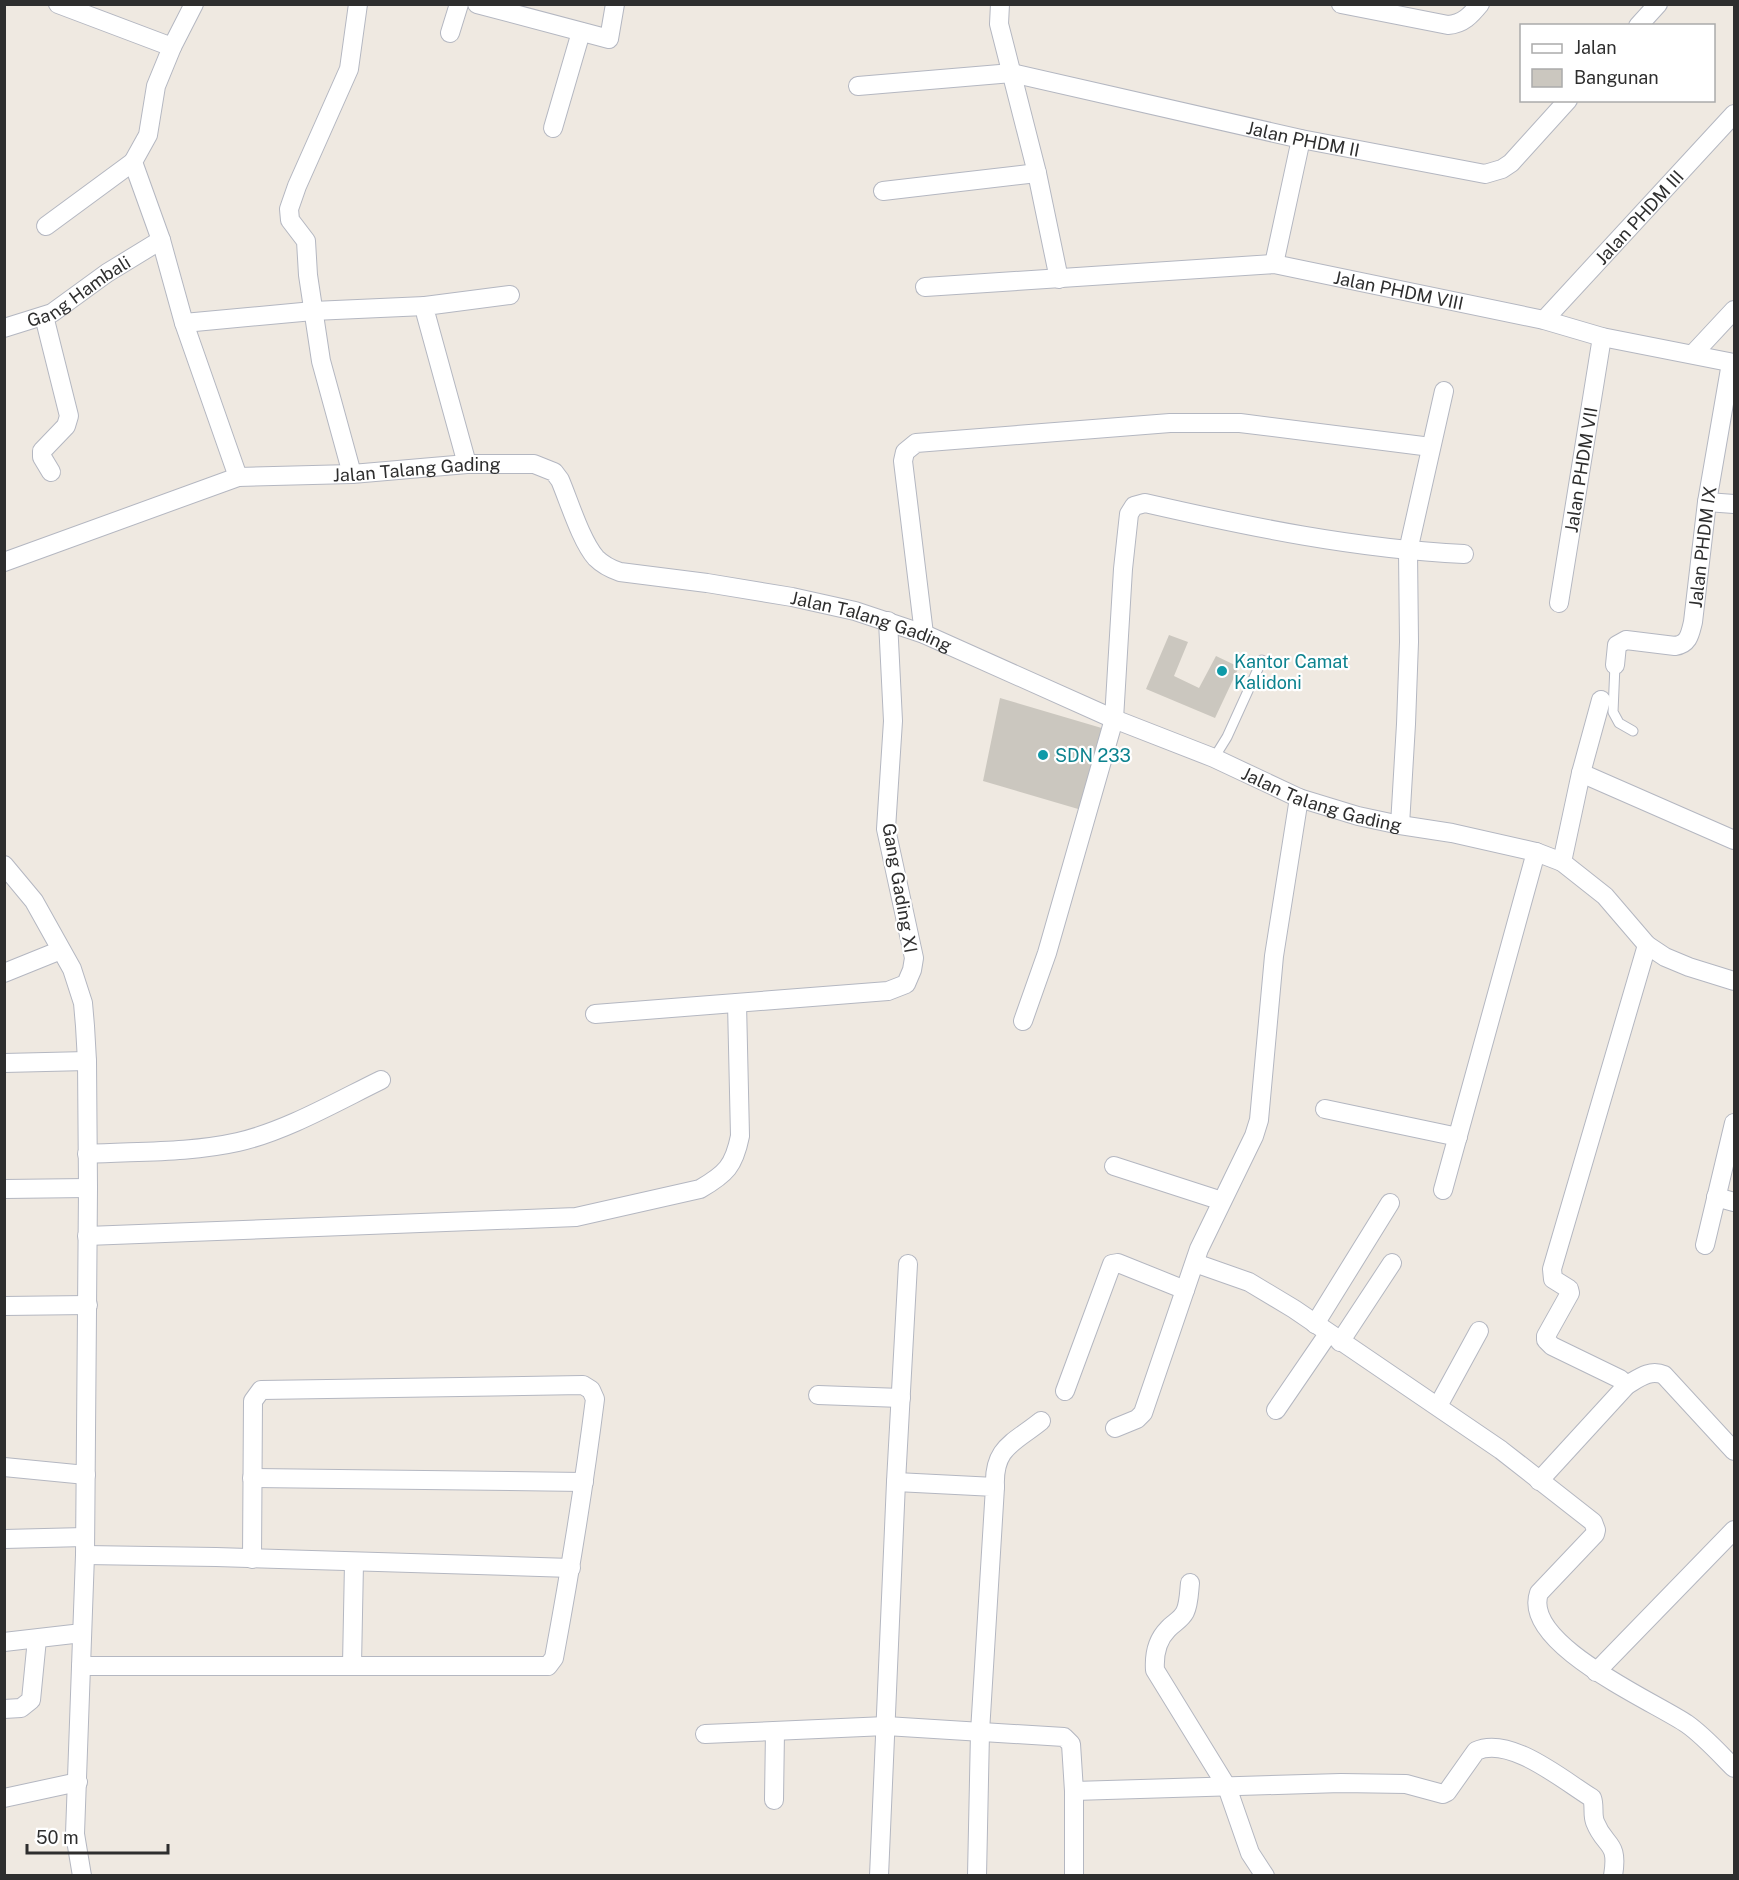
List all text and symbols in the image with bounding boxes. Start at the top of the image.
legend [1520,24,1715,102]
text: Jalan [1574,37,1617,58]
text: Bangunan [1574,67,1659,88]
street label: Jalan PHDM II [1244,116,1362,160]
street label: Jalan PHDM III [1590,166,1687,268]
street label: Gang Hambali [24,251,134,331]
street label: Jalan PHDM VIII [1332,266,1465,314]
street label: Jalan PHDM VII [1560,405,1601,534]
street label: Jalan Talang Gading [333,454,501,485]
street label: Jalan PHDM IX [1684,484,1720,609]
street label: Jalan Talang Gading [789,586,955,656]
place label: Kantor Camat Kalidoni [1234,651,1349,693]
marker: Kantor Camat Kalidoni [1215,664,1229,678]
place label: SDN 233 [1055,745,1131,766]
marker: SDN 233 [1036,748,1050,762]
street label: Jalan Talang Gading [1239,762,1404,836]
street label: Gang Gading XI [878,822,922,954]
scale bar [27,1817,168,1855]
text: 50 m [36,1827,79,1848]

